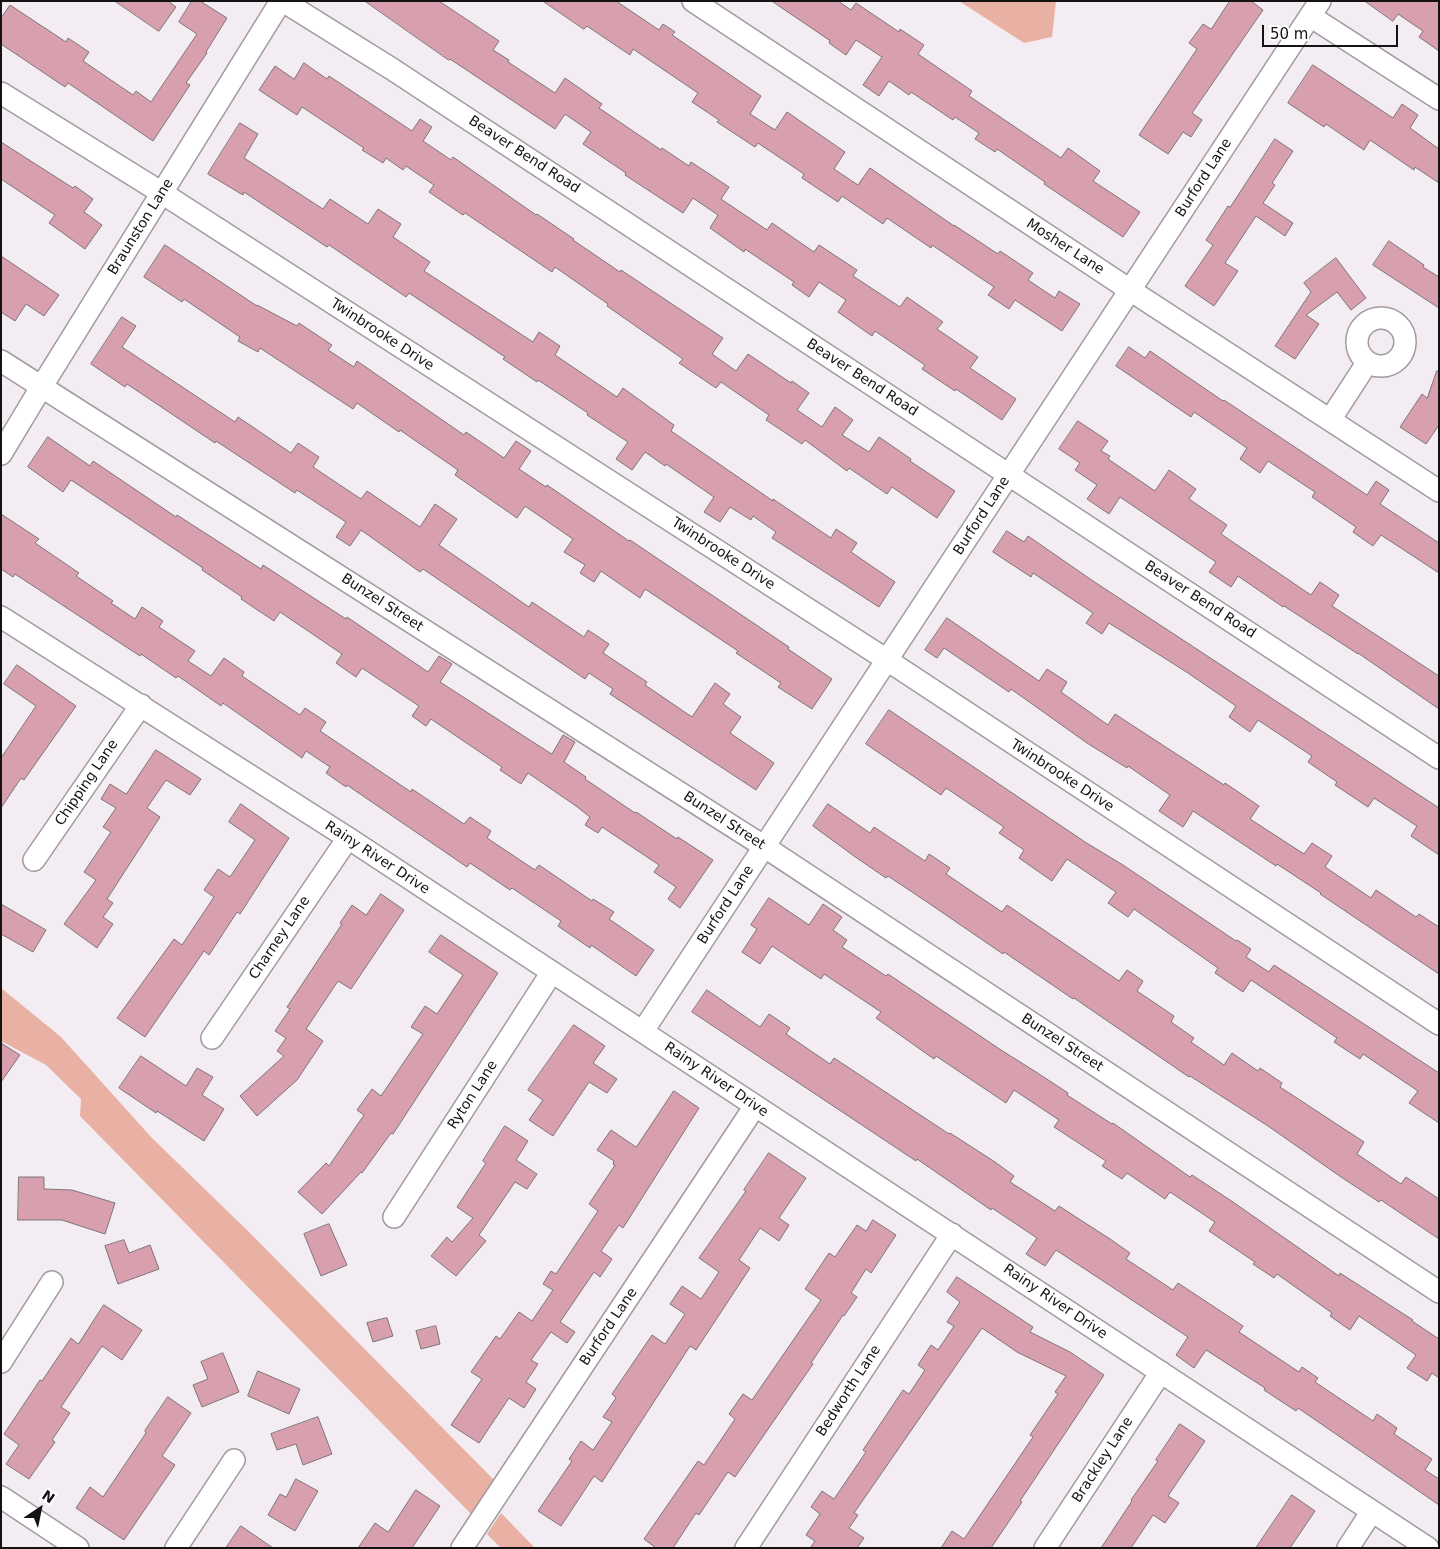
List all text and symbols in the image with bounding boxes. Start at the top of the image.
scale bar [1265,15,1401,47]
text: 50 m [1270,25,1308,43]
street label: Beaver Bend Road [465,113,583,197]
street label: Burford Lane [1172,136,1236,220]
street label: Braunston Lane [105,176,177,278]
street label: Mosher Lane [1023,216,1107,278]
street label: Twinbrooke Drive [327,295,437,375]
street label: Beaver Bend Road [803,336,921,420]
street label: Burford Lane [950,474,1014,558]
street label: Twinbrooke Drive [668,514,778,594]
street label: Beaver Bend Road [1141,558,1259,642]
street label: Bunzel Street [338,570,426,636]
street label: Twinbrooke Drive [1007,736,1117,816]
street label: Chipping Lane [52,737,122,829]
street label: Bunzel Street [680,788,768,854]
street label: Rainy River Drive [321,818,433,898]
street label: Burford Lane [694,863,758,947]
street label: Charney Lane [246,893,314,983]
street label: Bunzel Street [1018,1010,1106,1076]
street label: Rainy River Drive [661,1039,771,1121]
street label: Ryton Lane [445,1058,501,1132]
street label: Rainy River Drive [1000,1261,1110,1343]
street label: Burford Lane [577,1285,641,1369]
street label: Bedworth Lane [813,1342,885,1440]
street label: Brackley Lane [1069,1414,1137,1506]
north arrow [15,1484,65,1534]
text: N [39,1487,58,1506]

